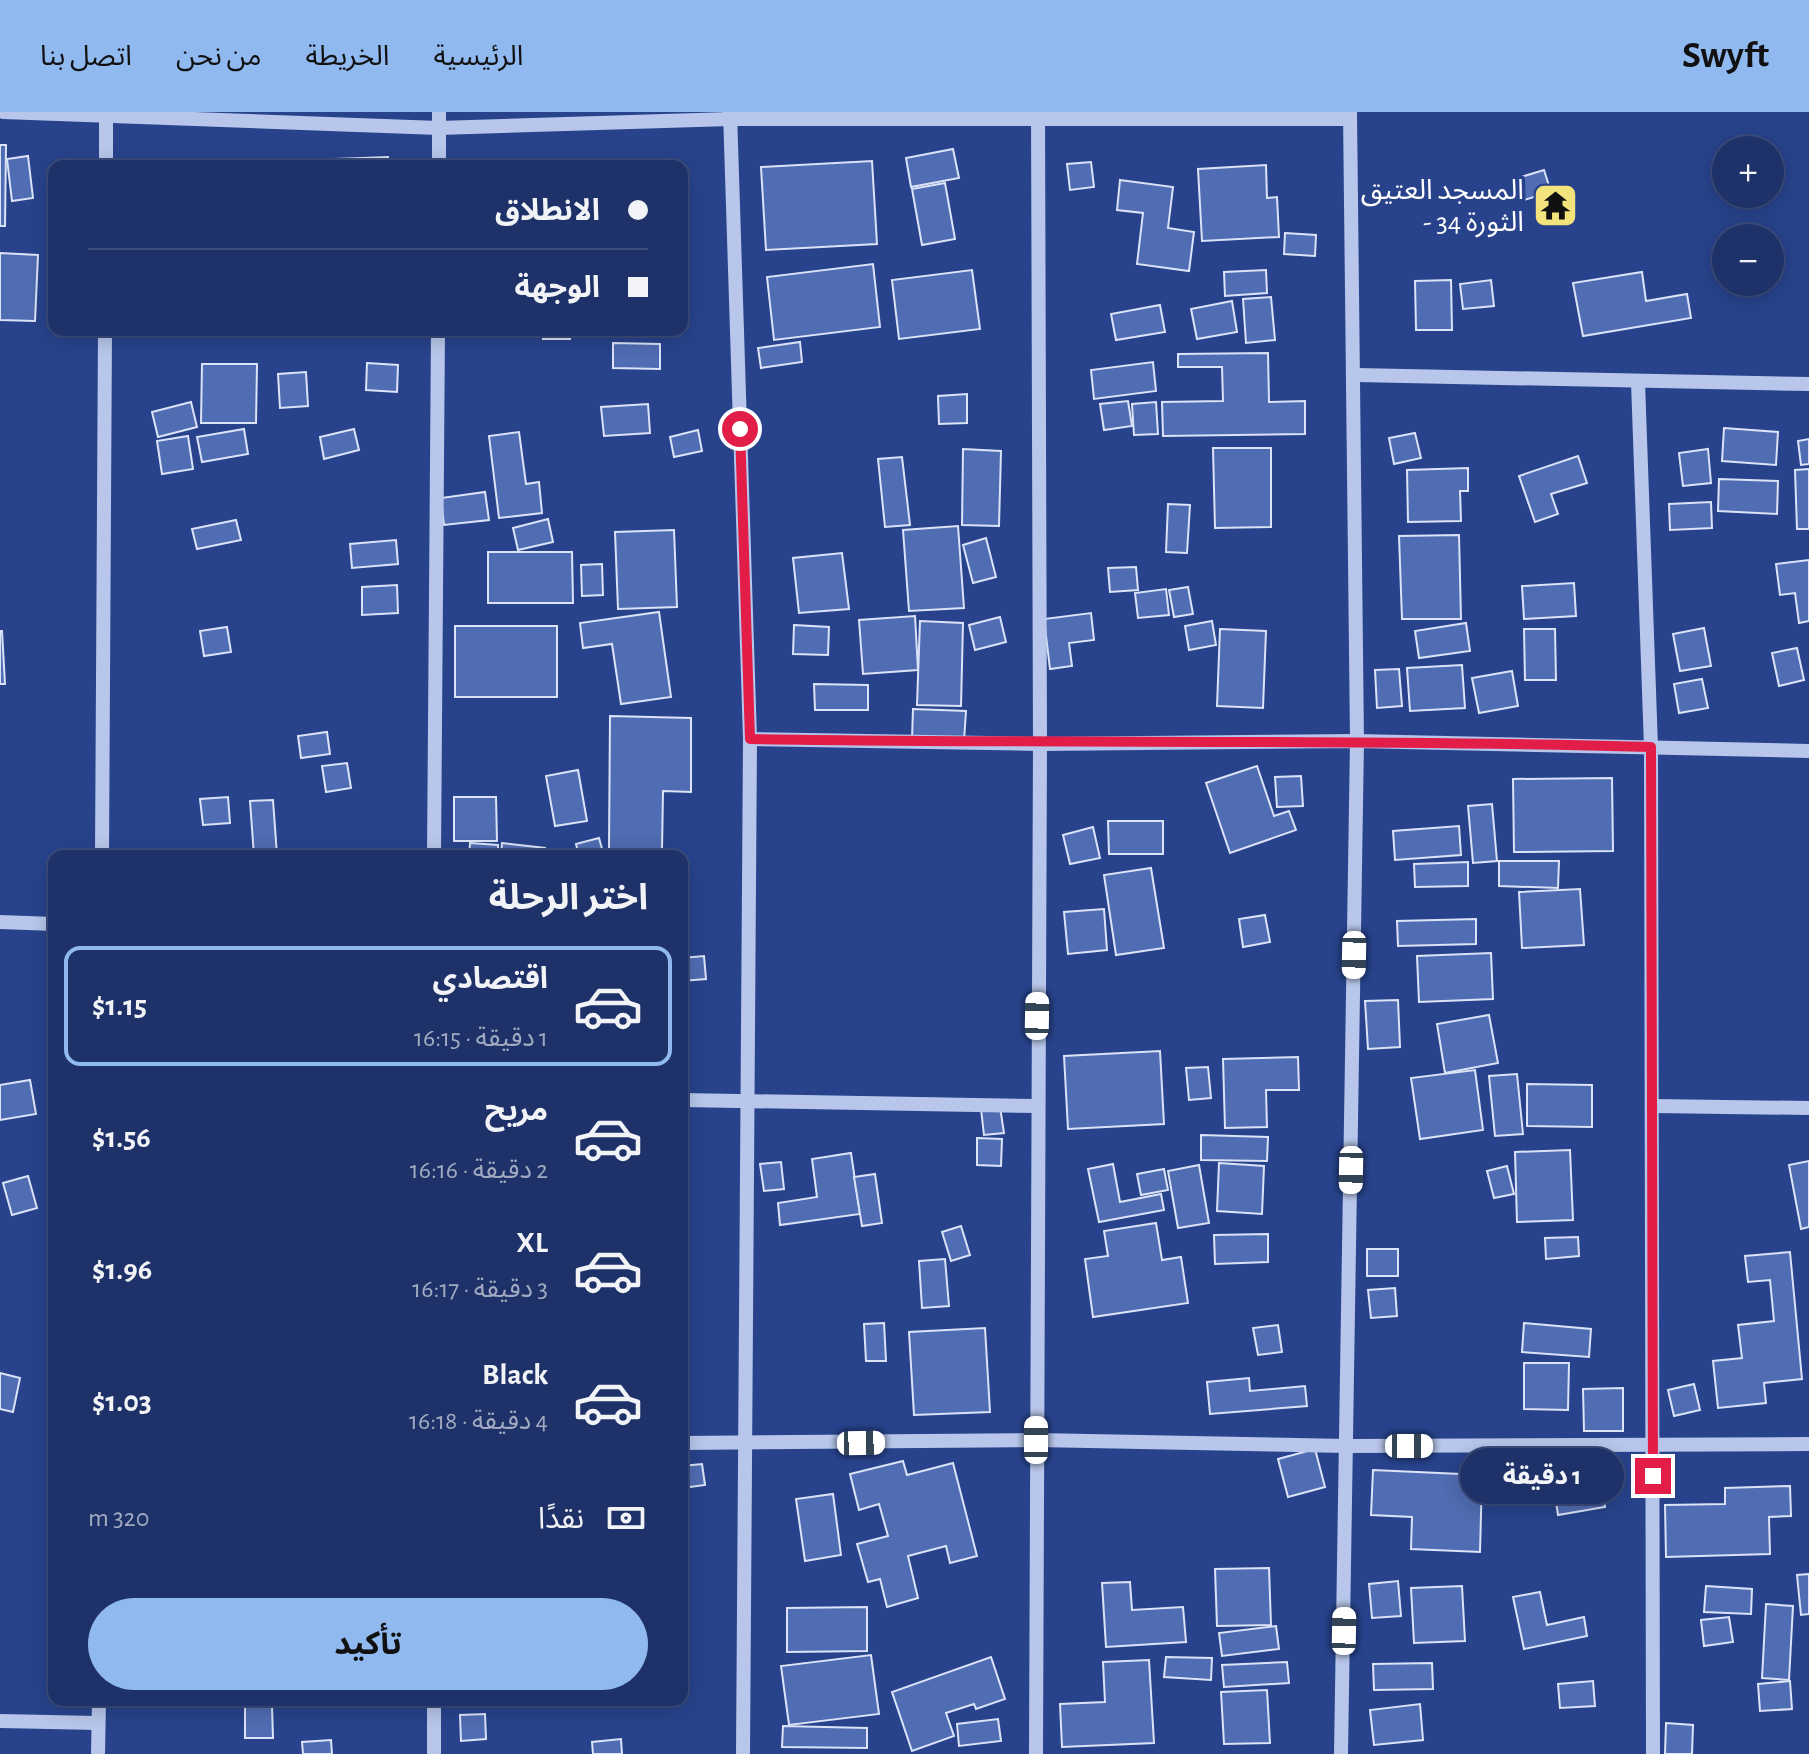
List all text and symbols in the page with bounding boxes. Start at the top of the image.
text: Swyft [1682,37,1769,75]
text: اتصل بنا [40,43,132,71]
text: من نحن [176,43,262,71]
text: الخريطة [306,43,389,71]
text: الرئيسية [433,43,523,71]
map controls [1712,136,1784,296]
button: + [1712,136,1784,208]
place label: المسجد العتيق - الثورة 34 [1361,177,1524,238]
temple icon: المسجد العتيق - الثورة 34 [1531,181,1579,229]
text: الانطلاق [495,196,600,226]
button: − [1712,224,1784,296]
text: الوجهة [515,273,600,303]
route start [722,411,758,447]
text: اختر الرحلة [489,880,648,916]
car [1342,931,1366,979]
text: اقتصادي [433,964,548,994]
icon: car [572,970,644,1042]
text: $1.15 [92,991,147,1021]
car [1025,992,1049,1040]
text: 1 دقيقة · 16:15 [414,1025,548,1051]
text: مريح [485,1096,548,1126]
icon: car [572,1102,644,1174]
text: $1.56 [92,1123,151,1153]
car [1339,1146,1363,1194]
text: 2 دقيقة · 16:16 [410,1157,548,1183]
text: XL [516,1228,548,1258]
icon: car [572,1234,644,1306]
text: $1.96 [92,1255,152,1285]
text: 3 دقيقة · 16:17 [412,1276,548,1302]
text: Black [482,1360,548,1390]
icon: car [572,1366,644,1438]
text: $1.03 [92,1387,152,1417]
text: 4 دقيقة · 16:18 [409,1408,548,1434]
car [1024,1416,1048,1464]
car [837,1431,885,1455]
car [1385,1434,1433,1458]
callout: 1 دقيقة [1461,1448,1625,1504]
route end [1635,1458,1671,1494]
text: 1 دقيقة [1503,1463,1581,1489]
icon: cash [604,1496,648,1540]
text: نقدًا [538,1504,584,1534]
text: 320 m [88,1505,149,1531]
button: تأكيد [88,1598,648,1690]
car [1332,1607,1356,1655]

